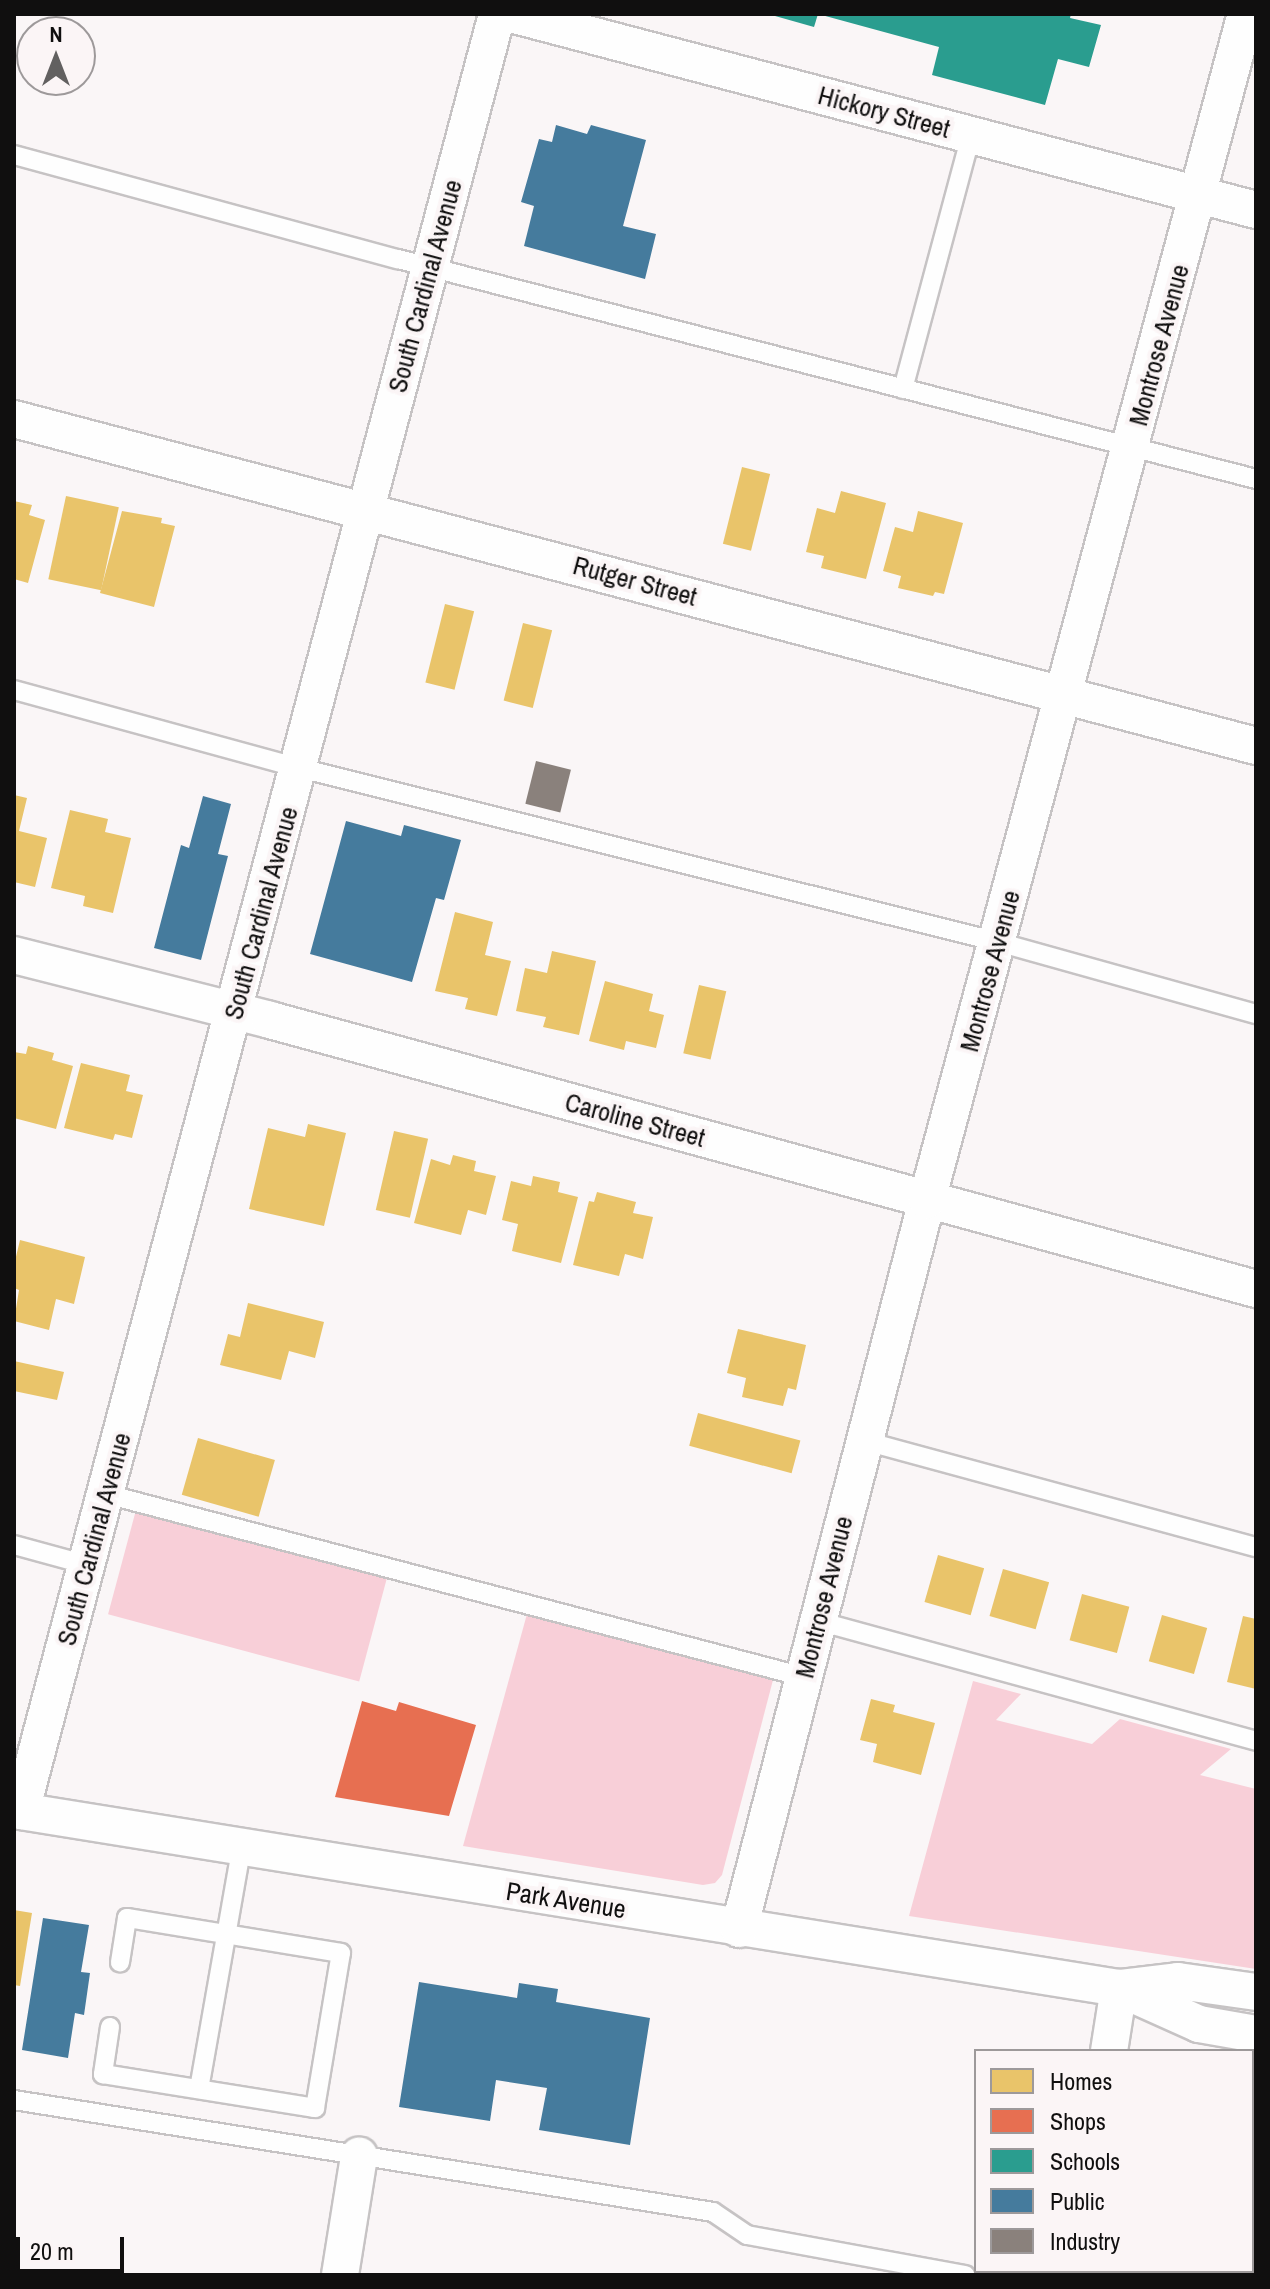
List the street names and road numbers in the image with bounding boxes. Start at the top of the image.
street label: Hickory Street [815,79,953,145]
street label: South Cardinal Avenue [381,176,469,396]
street label: Montrose Avenue [1122,260,1196,430]
street label: Rutger Street [570,550,700,612]
street label: South Cardinal Avenue [217,803,305,1023]
street label: Montrose Avenue [953,886,1027,1056]
street label: Caroline Street [562,1086,708,1154]
street label: South Cardinal Avenue [50,1429,138,1649]
street label: Montrose Avenue [789,1512,859,1682]
street label: Park Avenue [503,1875,629,1925]

